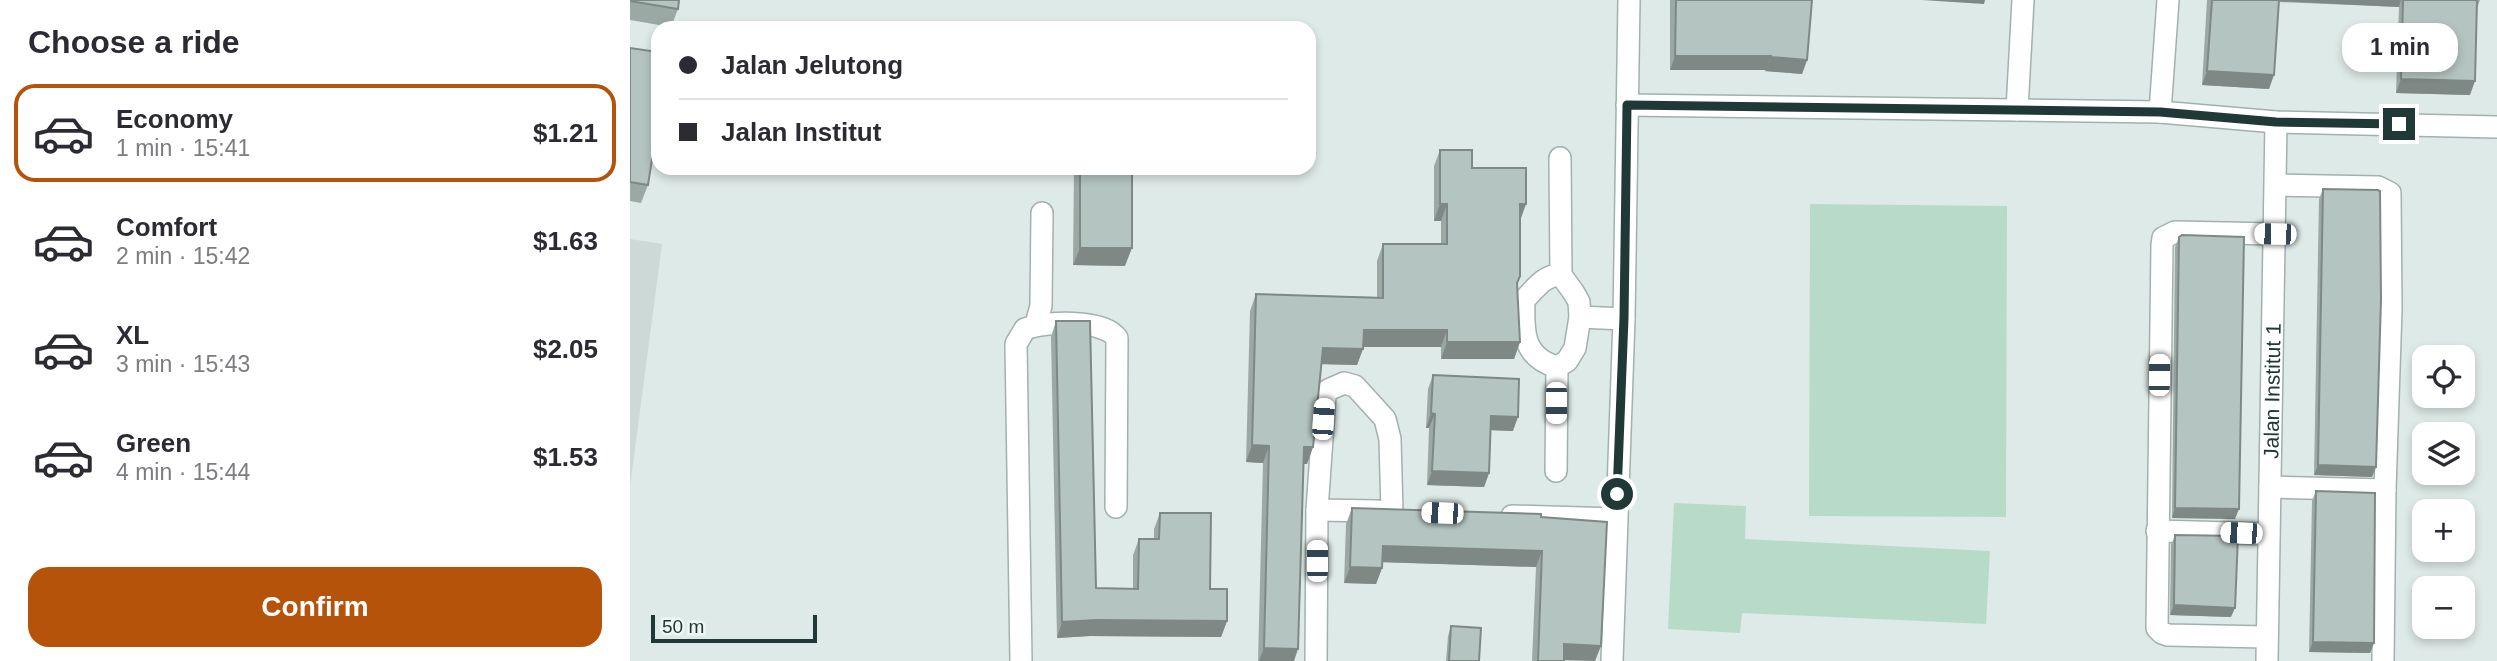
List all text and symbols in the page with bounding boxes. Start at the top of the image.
callout: 1 min [2341,23,2457,72]
text: Choose a ride [28,24,240,60]
text: 1 min [2370,34,2430,60]
text: Jalan Jelutong [721,50,903,80]
icon: car [32,102,95,165]
text: Economy [116,104,233,134]
route end [2383,108,2415,140]
text: Jalan Institut [721,117,881,147]
text: $1.21 [533,118,598,148]
text: 1 min · 15:41 [116,135,250,161]
icon: car [32,210,95,273]
text: Comfort [116,212,217,242]
car [2254,223,2297,245]
text: $1.63 [533,226,598,256]
text: 2 min · 15:42 [116,243,250,269]
icon: car [32,318,95,381]
text: XL [116,320,149,350]
street label: Jalan Institut 1 [2259,323,2284,459]
text: $2.05 [533,334,598,364]
map controls [2412,345,2475,639]
button: locate [2412,345,2475,408]
text: 3 min · 15:43 [116,351,250,377]
car [2149,354,2170,396]
car [1546,382,1567,424]
car [1312,397,1335,441]
button: layers [2412,422,2475,485]
icon: car [32,426,95,489]
text: Green [116,428,191,458]
text: $1.53 [533,442,598,472]
text: 4 min · 15:44 [116,459,250,485]
route start [1601,478,1633,510]
button: + [2412,499,2475,562]
car [1421,502,1464,524]
car [2220,522,2263,544]
car [1307,540,1328,582]
button: Confirm [28,567,602,647]
button: − [2412,576,2475,639]
scale bar [651,612,817,644]
text: 50 m [662,616,704,637]

